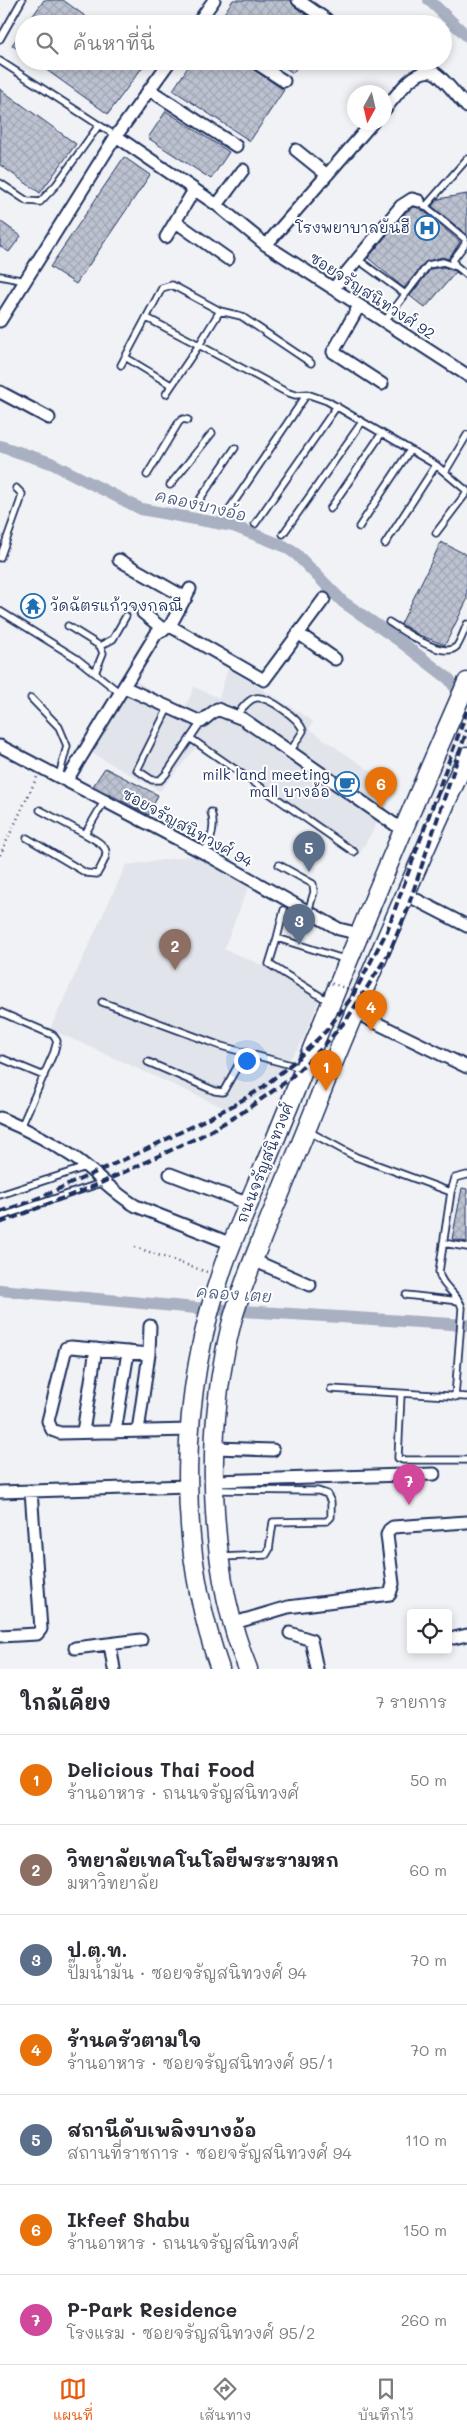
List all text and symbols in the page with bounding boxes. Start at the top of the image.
search box [15,15,452,70]
icon: search [33,29,61,57]
text: ค้นหาที่นี่ [73,30,155,55]
north arrow [347,85,392,130]
hospital icon: โรงพยาบาลยันฮี [414,215,440,241]
place label: โรงพยาบาลยันฮี [294,217,410,237]
street label: ซอยจรัญสนิทวงศ์ 92 [306,247,439,343]
water label: คลองบางอ้อ [153,483,249,525]
temple icon: วัดฉัตรแก้วจงกลณี [20,593,46,619]
place label: วัดฉัตรแก้วจงกลณี [50,595,183,615]
place label: milk land meeting mall บางอ้อ [202,764,330,801]
pin: 6 [365,767,397,808]
cafe icon: milk land meeting mall บางอ้อ [334,771,360,797]
street label: ซอยจรัญสนิทวงศ์ 94 [119,783,256,871]
pin: 5 [293,831,325,872]
pin: 3 [283,904,315,945]
pin: 2 [159,929,191,970]
pin: 4 [355,990,387,1031]
your location [234,1048,260,1074]
pin: 1 [310,1050,342,1091]
street label: ถนนจรัญสนิทวงศ์ [231,1099,297,1226]
water label: คลอง เตย [196,1280,272,1307]
pin: 7 [393,1464,425,1505]
map controls [407,1609,452,1654]
button: locate [407,1609,452,1654]
text: ใกล้เคียง [20,1688,111,1715]
text: 7 รายการ [376,1691,447,1712]
text: Delicious Thai Food [67,1757,255,1782]
text: 1 [32,1769,40,1790]
text: 50 m [410,1769,447,1790]
text: ร้านอาหาร · ถนนจรัญสนิทวงศ์ [67,1782,299,1803]
text: วิทยาลัยเทคโนโลยีพระรามหก [67,1847,339,1872]
text: 2 [32,1859,40,1880]
text: 60 m [410,1859,447,1880]
text: มหาวิทยาลัย [67,1872,159,1893]
text: ป.ต.ท. [67,1937,127,1962]
text: 3 [31,1949,41,1970]
text: 70 m [410,1949,447,1970]
text: ปั๊มน้ำมัน · ซอยจรัญสนิทวงศ์ 94 [67,1962,307,1983]
text: ร้านครัวตามใจ [67,2027,201,2052]
text: 4 [31,2039,41,2060]
text: 70 m [410,2039,447,2060]
text: ร้านอาหาร · ซอยจรัญสนิทวงศ์ 95/1 [67,2052,334,2073]
text: สถานีดับเพลิงบางอ้อ [67,2117,256,2142]
text: 5 [31,2129,41,2150]
text: 110 m [405,2129,447,2150]
text: สถานที่ราชการ · ซอยจรัญสนิทวงศ์ 94 [67,2142,352,2163]
text: Ikfeef Shabu [67,2207,190,2232]
text: 6 [31,2219,41,2240]
text: 150 m [403,2219,447,2240]
text: ร้านอาหาร · ถนนจรัญสนิทวงศ์ [67,2232,299,2253]
text: P-Park Residence [67,2297,237,2322]
text: 7 [32,2309,40,2330]
text: 260 m [401,2309,447,2330]
text: โรงแรม · ซอยจรัญสนิทวงศ์ 95/2 [67,2322,315,2343]
tab: แผนที่ [53,2375,93,2424]
tab: เส้นทาง [199,2375,251,2424]
tab: บันทึกไว้ [358,2375,414,2424]

